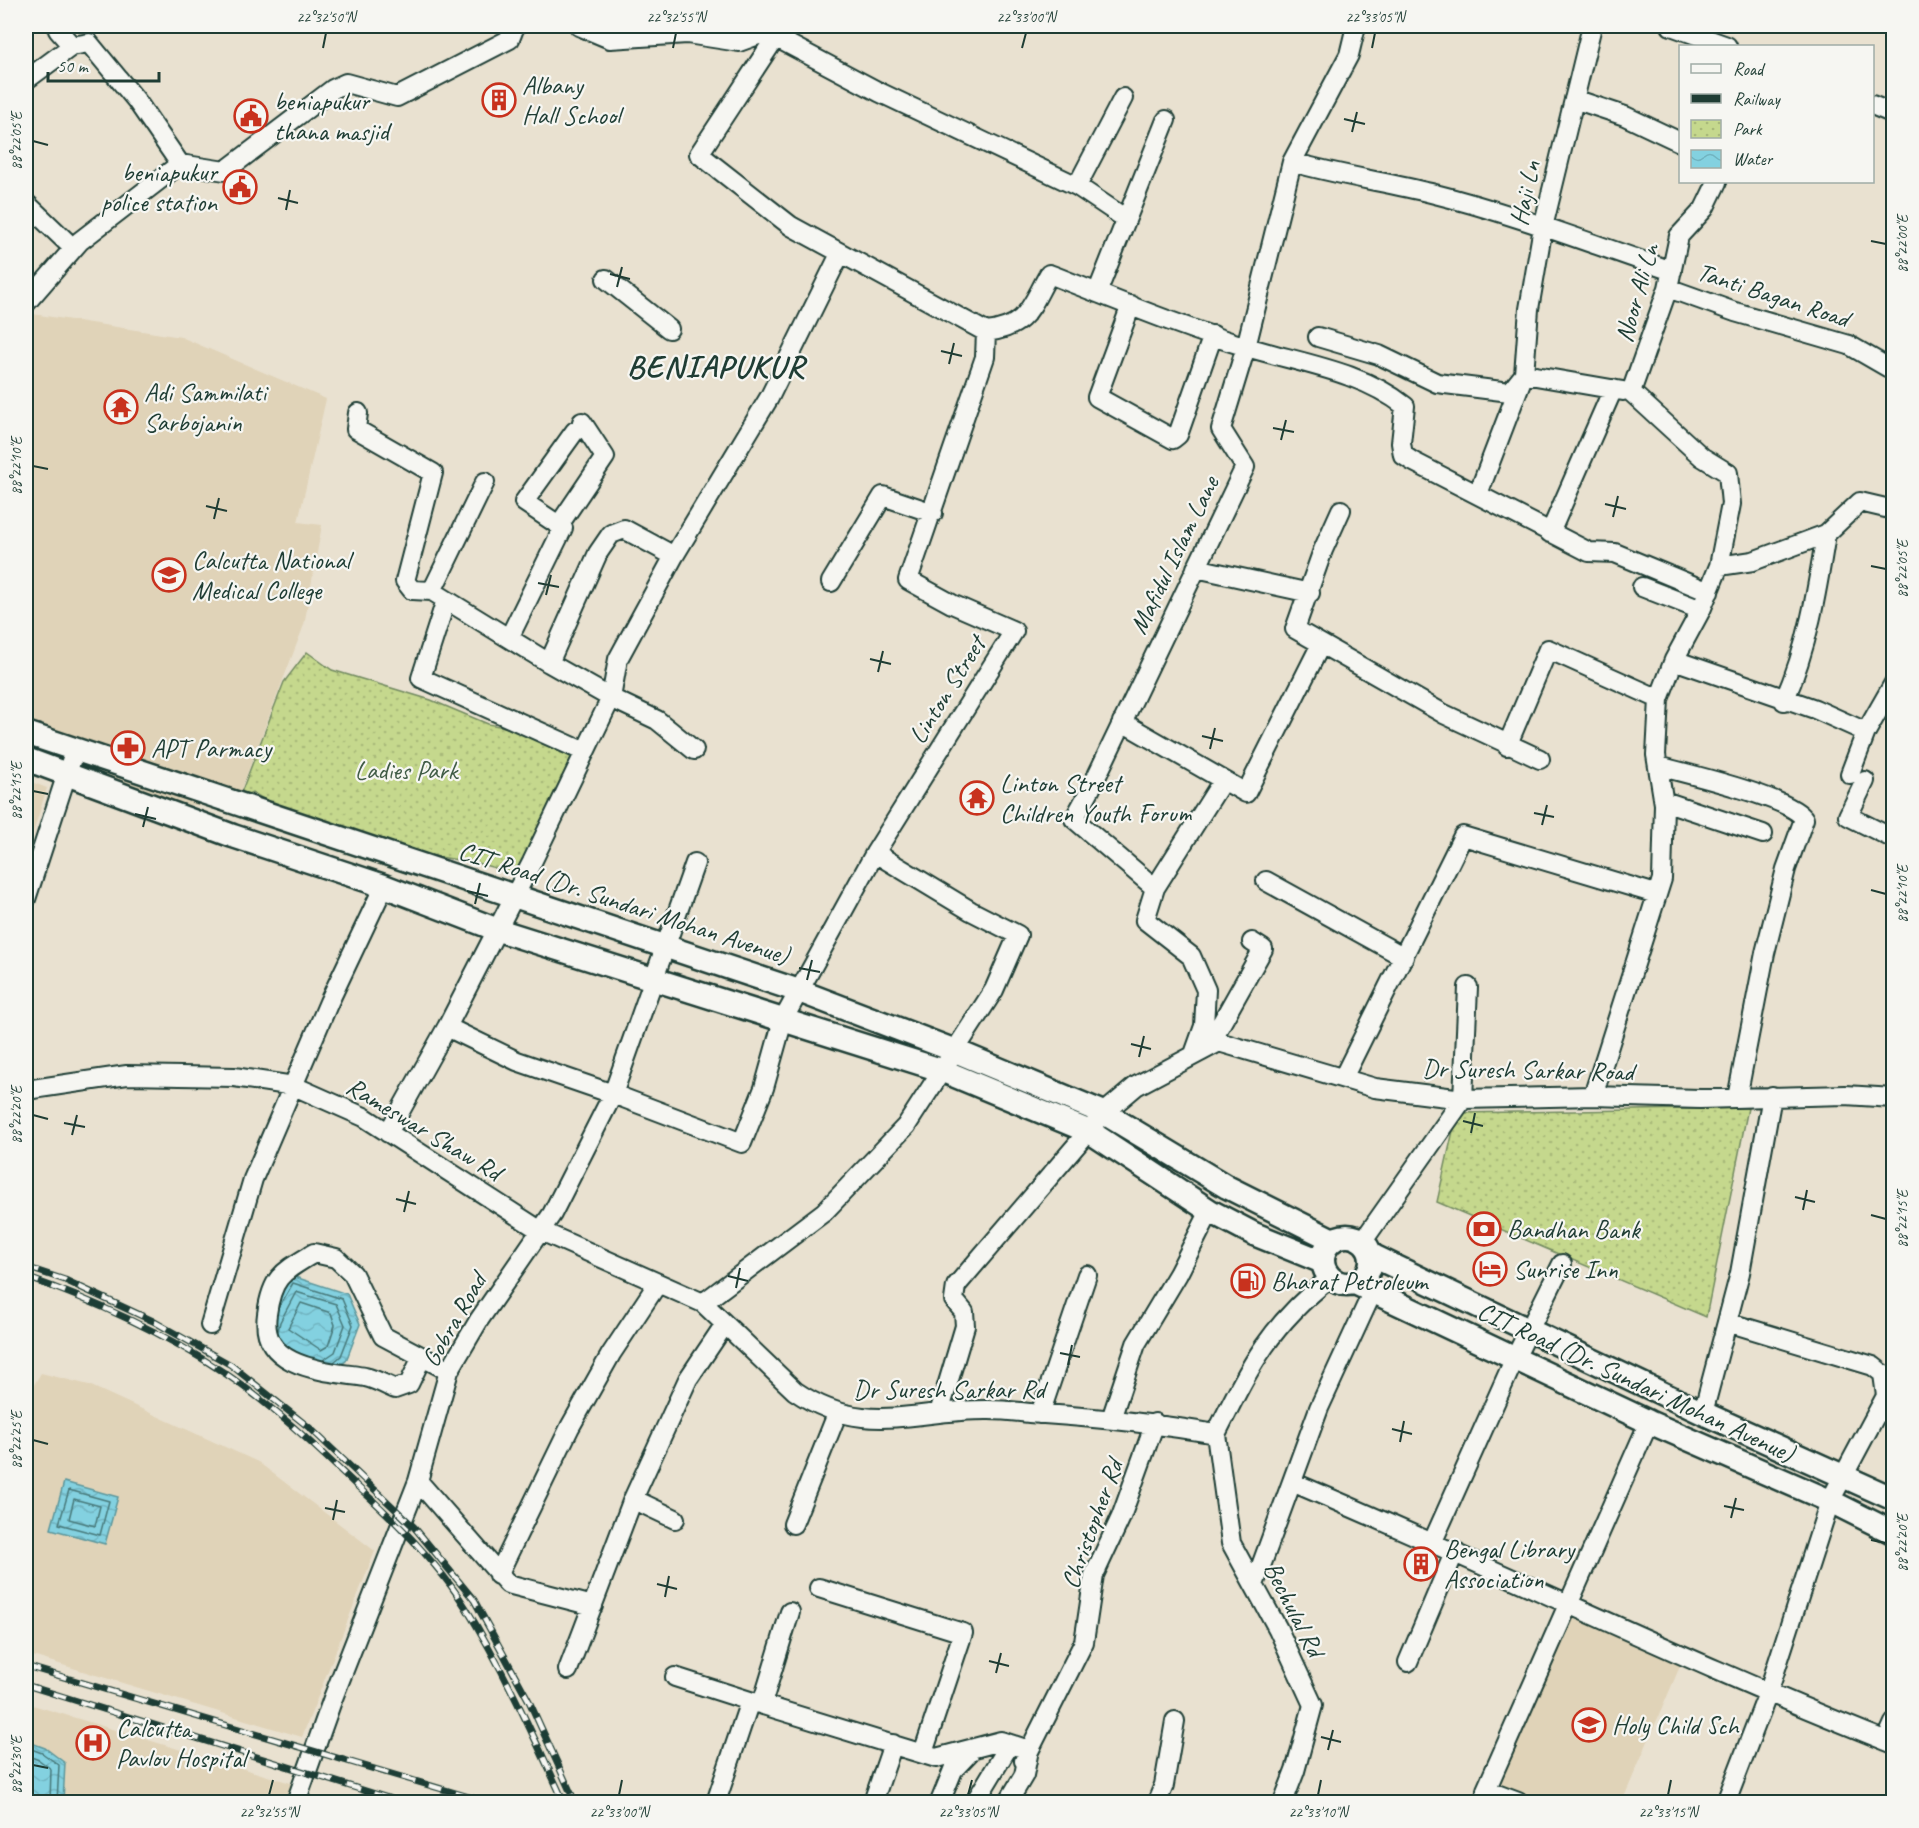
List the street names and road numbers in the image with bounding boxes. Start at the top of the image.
street label: Haji Ln [1502,157,1548,228]
street label: Noor Ali Ln [1607,239,1667,346]
street label: Tanti Bagan Road [1693,255,1857,336]
street label: Mafidul Islam Lane [1122,469,1227,639]
street label: Linton Street [901,627,995,750]
street label: CIT Road (Dr. Sundari Mohan Avenue) [455,834,795,973]
street label: Dr Suresh Sarkar Road [1422,1052,1638,1088]
street label: Rameswar Shaw Rd [340,1070,511,1190]
street label: Gobra Road [414,1264,496,1373]
street label: CIT Road (Dr. Sundari Mohan Avenue) [1472,1294,1801,1471]
street label: Dr Suresh Sarkar Rd [853,1373,1048,1406]
street label: Christopher Rd [1053,1451,1132,1593]
street label: Bechulal Rd [1256,1556,1334,1665]

